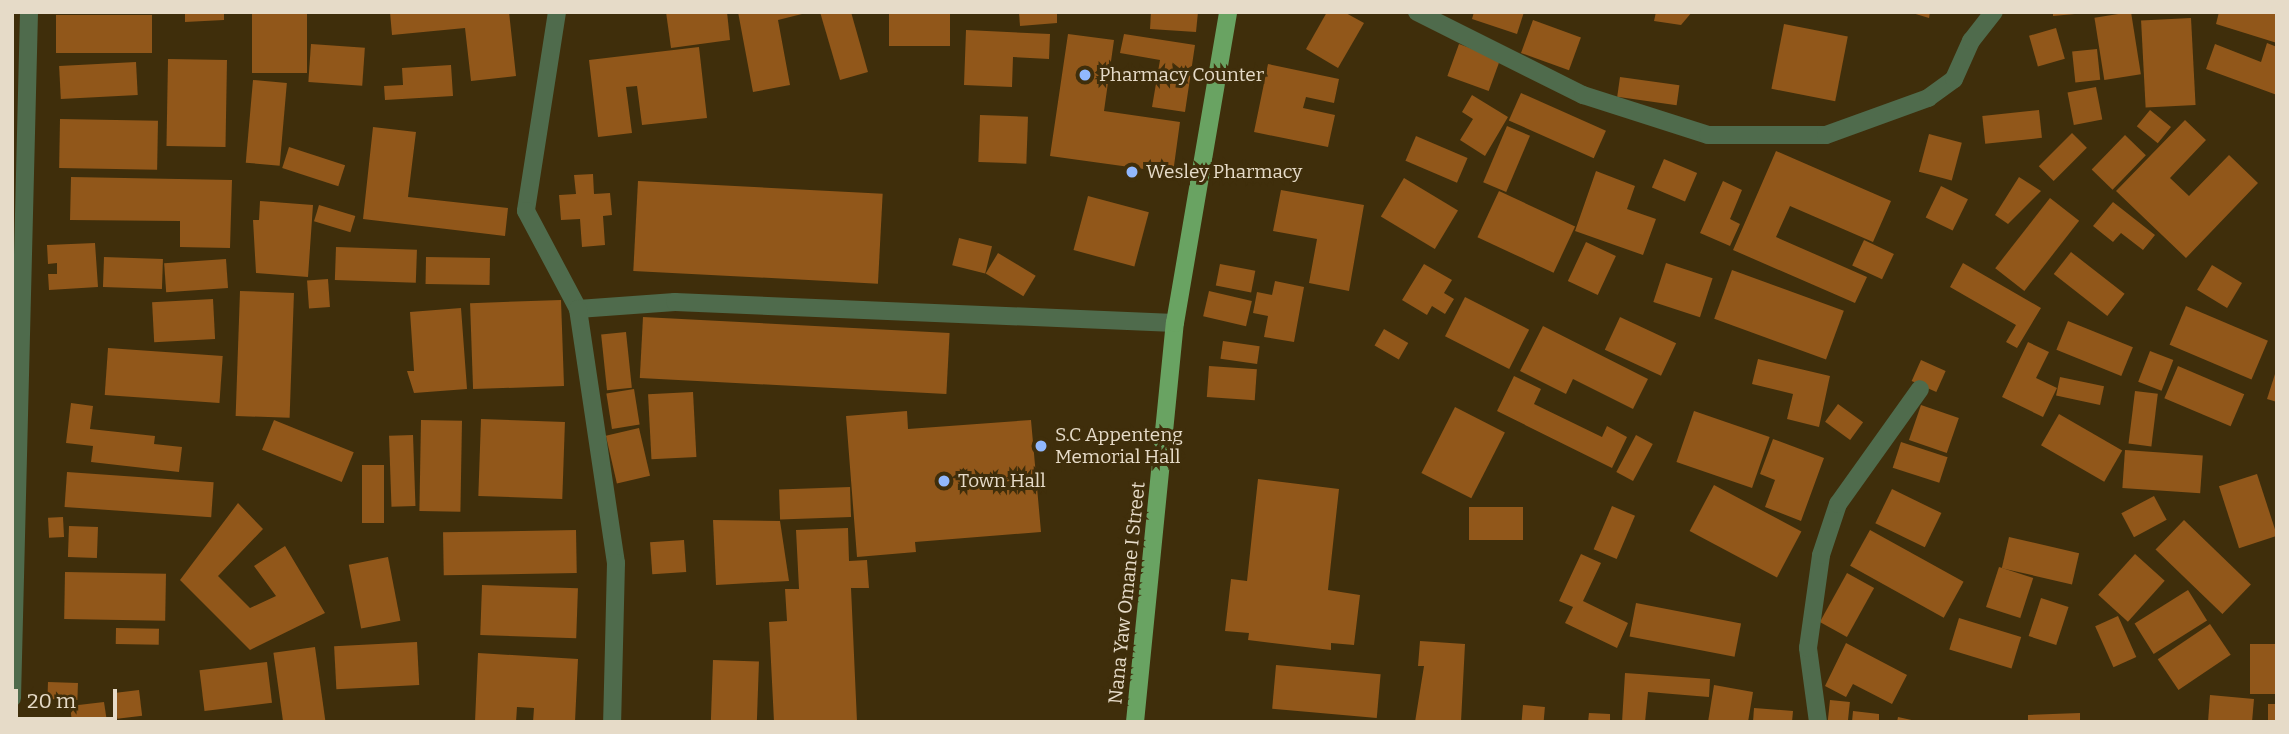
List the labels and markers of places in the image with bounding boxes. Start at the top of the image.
place label: Pharmacy Counter [1099,64,1264,86]
marker: Pharmacy Counter [1077,67,1093,83]
place label: Wesley Pharmacy [1146,161,1302,183]
marker: Wesley Pharmacy [1124,164,1140,180]
place label: S.C Appenteng Memorial Hall [1055,424,1183,468]
marker: S.C Appenteng Memorial Hall [1033,438,1049,454]
place label: Town Hall [958,470,1046,492]
marker: Town Hall [936,473,952,489]

